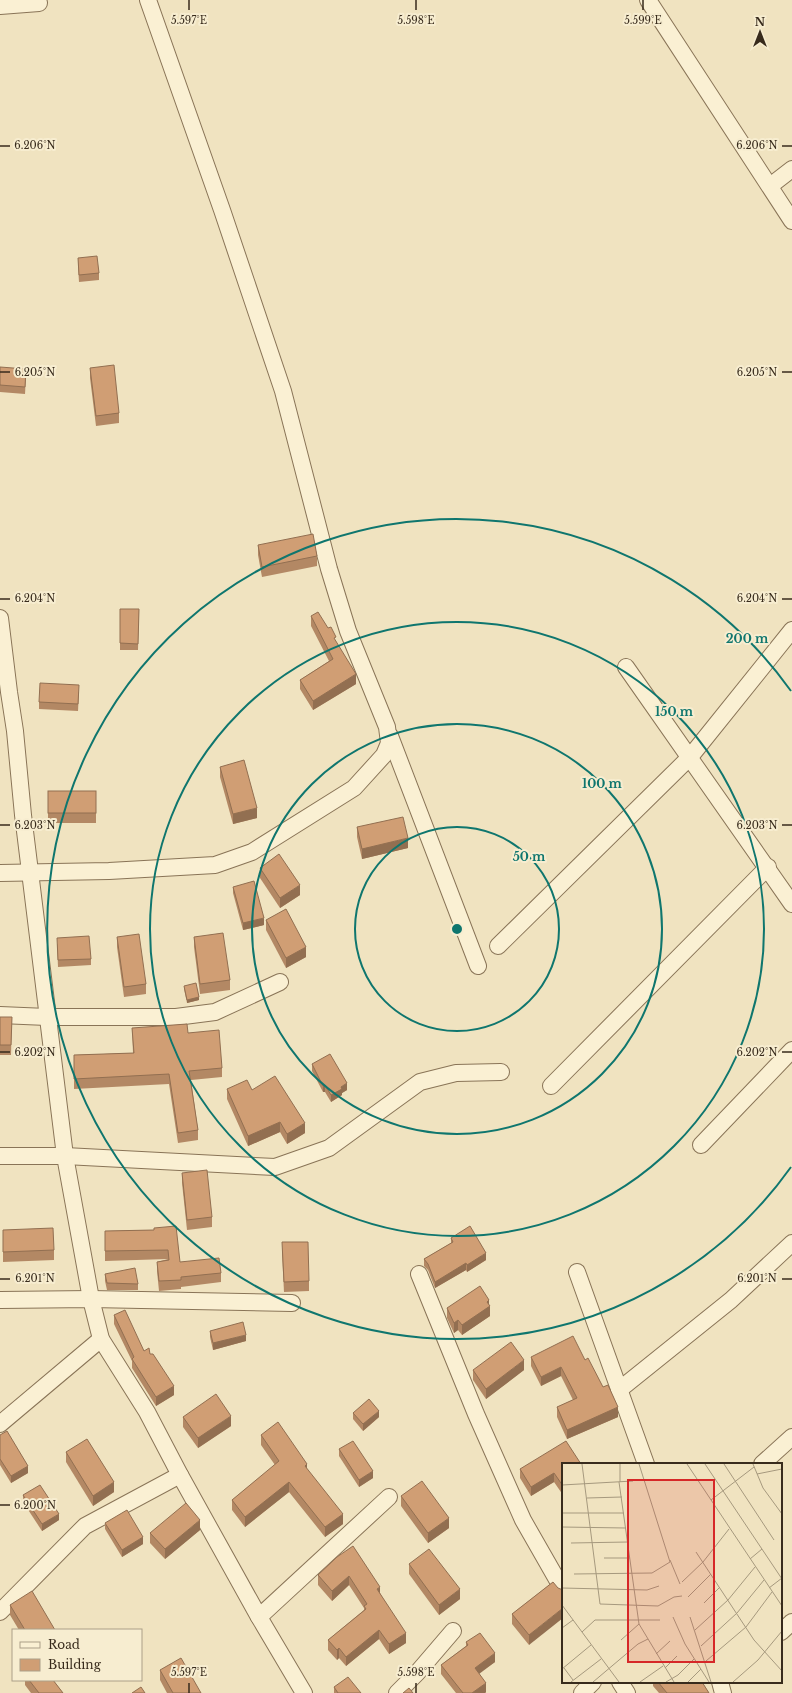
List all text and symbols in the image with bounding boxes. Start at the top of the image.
north arrow [740,12,780,52]
text: 5.597°E [171,14,207,27]
text: 5.598°E [397,14,435,27]
text: 5.599°E [624,14,662,27]
text: N [755,15,766,29]
text: 6.206°N [14,139,56,152]
text: 6.206°N [736,139,778,152]
text: 6.205°N [15,366,55,379]
text: 6.205°N [737,366,777,379]
text: 6.204°N [15,592,55,605]
text: 6.204°N [737,592,777,605]
text: 200 m [726,631,769,646]
text: 150 m [655,704,694,719]
text: 100 m [582,776,623,791]
text: 6.203°N [14,819,56,832]
text: 6.203°N [736,819,778,832]
text: 50 m [513,849,546,864]
centre of rings [450,922,464,936]
text: 6.202°N [14,1046,56,1059]
text: 6.202°N [736,1046,778,1059]
text: 6.201°N [15,1272,55,1285]
text: 6.201°N [737,1272,777,1285]
inset map [562,1463,782,1683]
text: 6.200°N [14,1499,56,1512]
legend [12,1629,142,1681]
text: Road [48,1637,80,1652]
text: Building [48,1657,102,1672]
text: 5.597°E [171,1666,207,1679]
text: 5.598°E [397,1666,435,1679]

